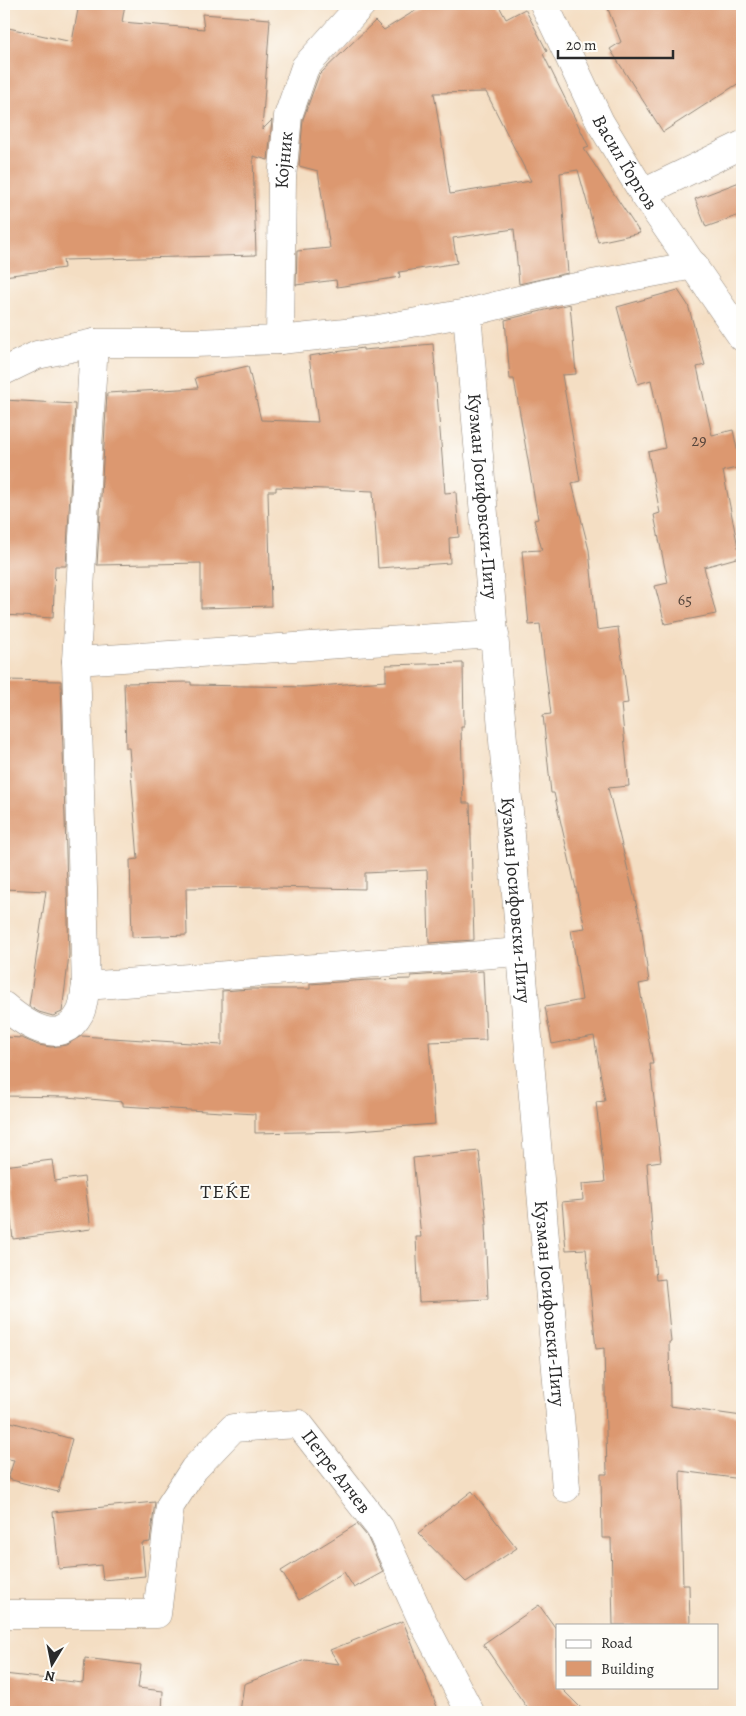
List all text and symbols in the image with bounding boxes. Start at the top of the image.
scale bar [558,28,674,60]
text: 20 m [566,35,597,55]
street label: Васил Ѓоргов [586,111,664,215]
street label: Којник [269,130,299,189]
street label: Кузман Јосифовски-Питу [461,392,504,601]
house number: 29 [692,430,706,452]
house number: 65 [678,589,692,611]
street label: Кузман Јосифовски-Питу [494,796,537,1004]
district label: ТЕЌЕ [200,1178,252,1205]
street label: Кузман Јосифовски-Питу [528,1199,572,1408]
street label: Петре Алчев [295,1424,377,1519]
legend [556,1624,718,1688]
text: Road [601,1633,633,1653]
north arrow [28,1638,78,1688]
text: Building [601,1659,654,1679]
text: N [43,1666,57,1687]

